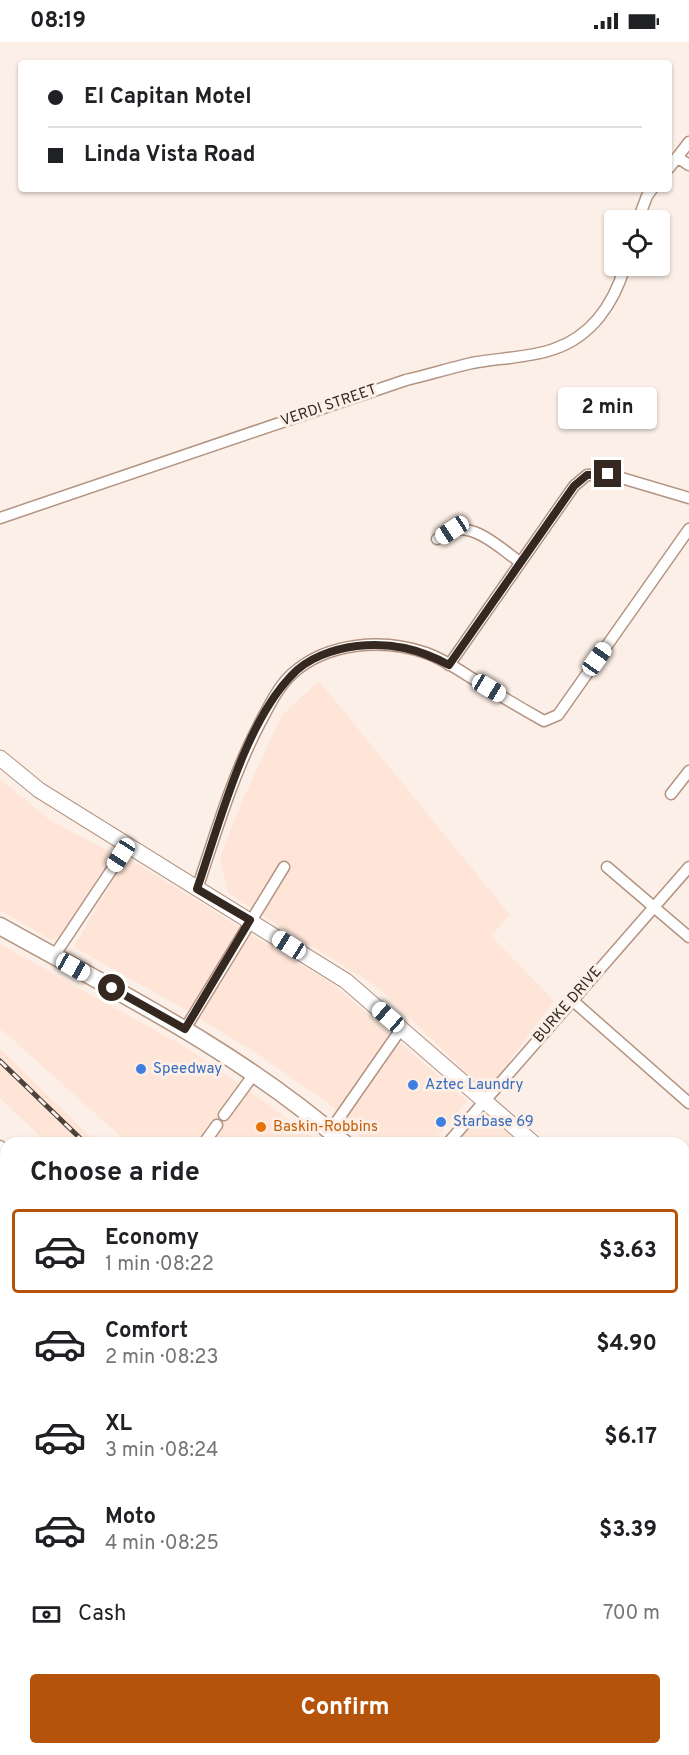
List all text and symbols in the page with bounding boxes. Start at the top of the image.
text: 08:19 [30,8,86,35]
text: El Capitan Motel [84,84,252,111]
text: Linda Vista Road [84,142,256,169]
map controls [604,210,670,276]
button: locate [604,210,670,276]
street label: VERDI STREET [279,381,379,431]
callout: 2 min [558,387,658,429]
text: 2 min [581,395,634,421]
route end [594,460,621,487]
car [432,513,472,547]
car [579,639,615,679]
car [469,671,509,705]
car [104,835,138,875]
car [269,928,309,962]
car [53,950,93,984]
street label: BURKE DRIVE [530,963,606,1047]
route start [98,974,125,1001]
car [369,998,407,1036]
place label: Speedway [153,1060,222,1079]
marker: Speedway [134,1062,148,1076]
place label: Aztec Laundry [425,1076,524,1095]
marker: Aztec Laundry [406,1078,420,1092]
place label: Starbase 69 [453,1113,534,1132]
marker: Starbase 69 [434,1115,448,1129]
place label: Baskin-Robbins [273,1118,378,1137]
marker: Baskin-Robbins [254,1120,268,1134]
text: Choose a ride [30,1156,200,1190]
icon: car [33,1224,87,1278]
text: Economy [105,1225,199,1252]
text: $3.63 [599,1238,657,1265]
text: 1 min · 08:22 [105,1252,214,1278]
icon: car [33,1317,87,1371]
text: Comfort [105,1318,188,1345]
text: $4.90 [596,1331,657,1358]
text: 2 min · 08:23 [105,1345,218,1371]
icon: car [33,1410,87,1464]
text: XL [105,1411,132,1438]
text: $6.17 [604,1424,657,1451]
text: 3 min · 08:24 [105,1438,218,1464]
icon: car [33,1503,87,1557]
text: Moto [105,1504,156,1531]
text: $3.39 [599,1517,657,1544]
text: 4 min · 08:25 [105,1531,219,1557]
icon: cash [30,1598,63,1631]
text: Cash [78,1601,127,1628]
text: 700 m [603,1601,660,1627]
button: Confirm [30,1674,660,1743]

